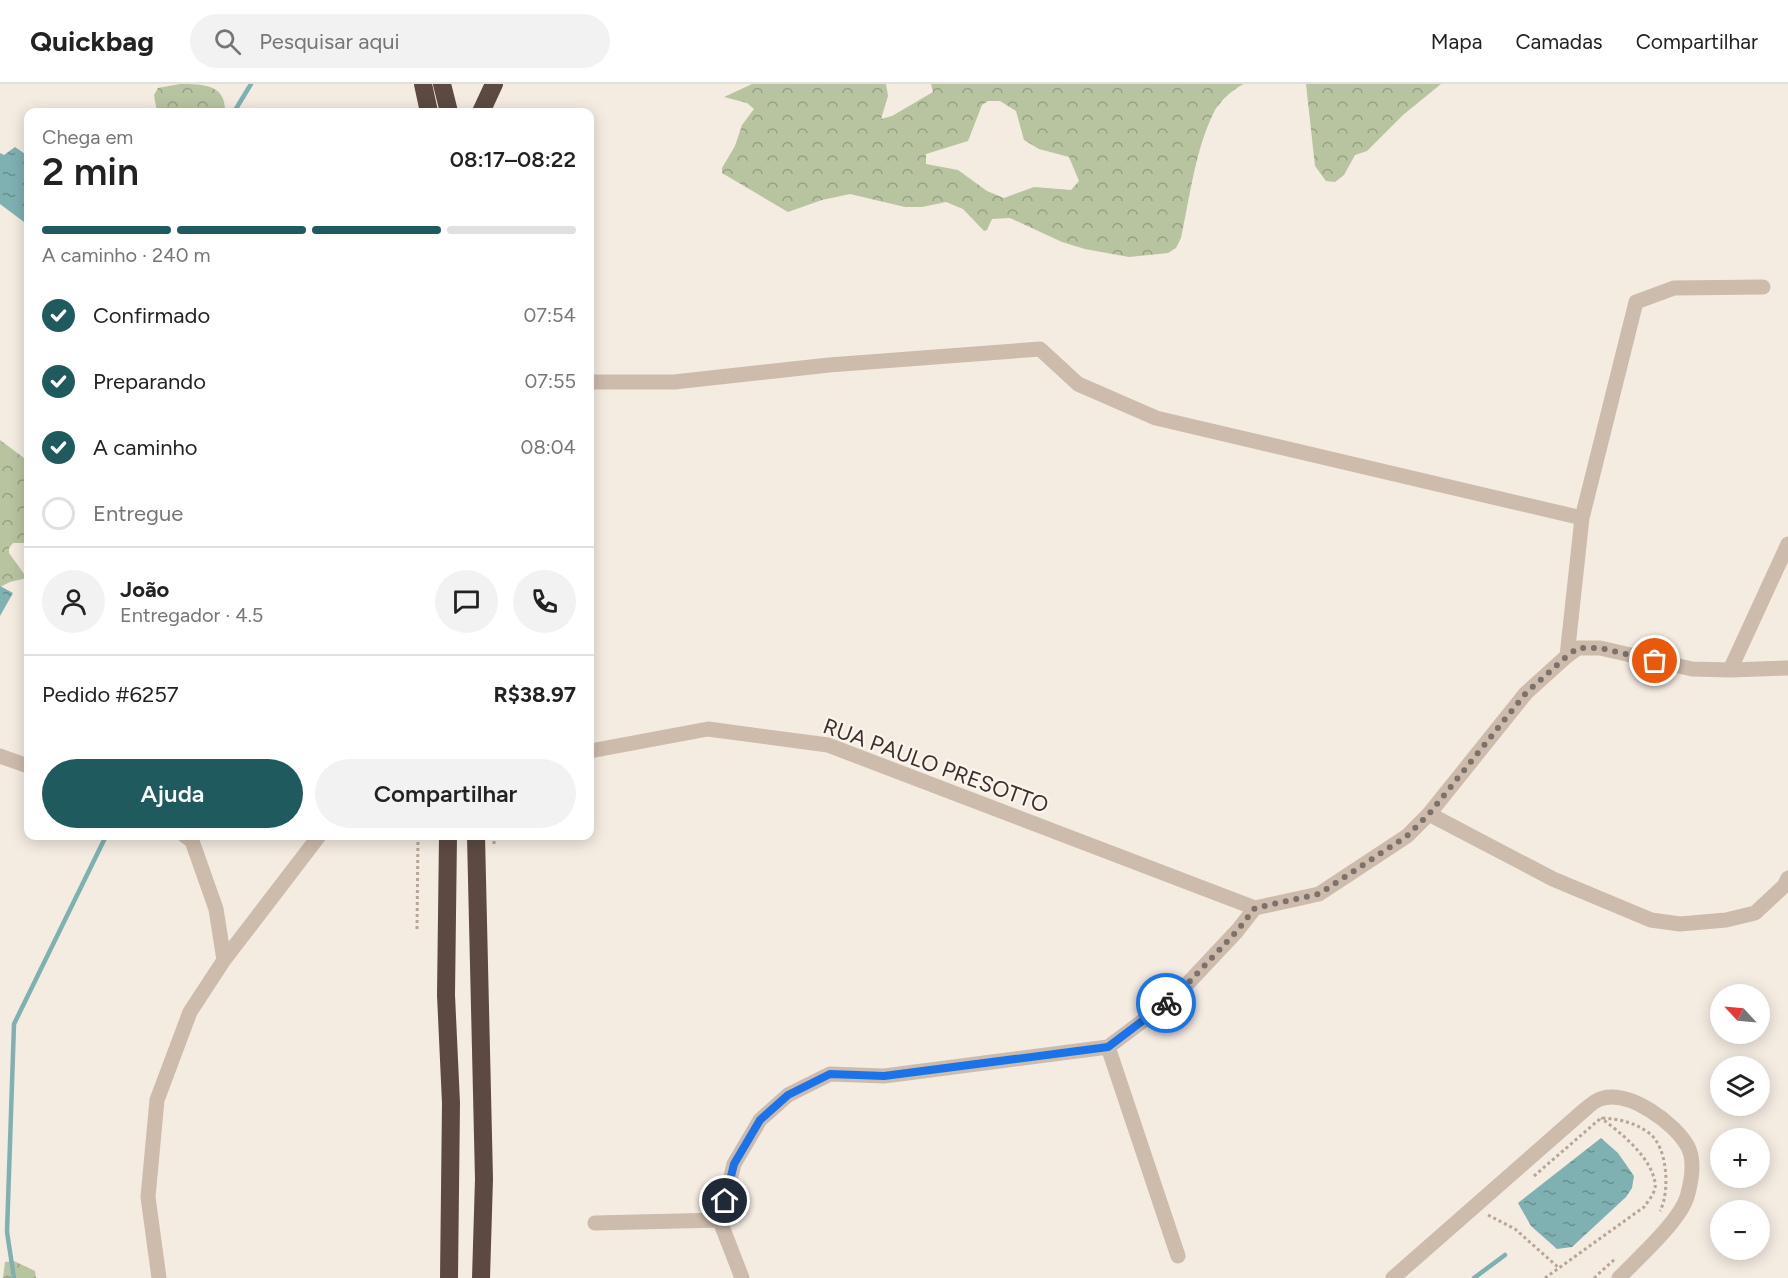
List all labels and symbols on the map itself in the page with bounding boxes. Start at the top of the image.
pin [1629,635,1680,686]
street label: RUA PAULO PRESOTTO [820,712,1052,819]
courier [1136,973,1196,1033]
north arrow [1710,984,1770,1044]
pin [699,1175,750,1226]

